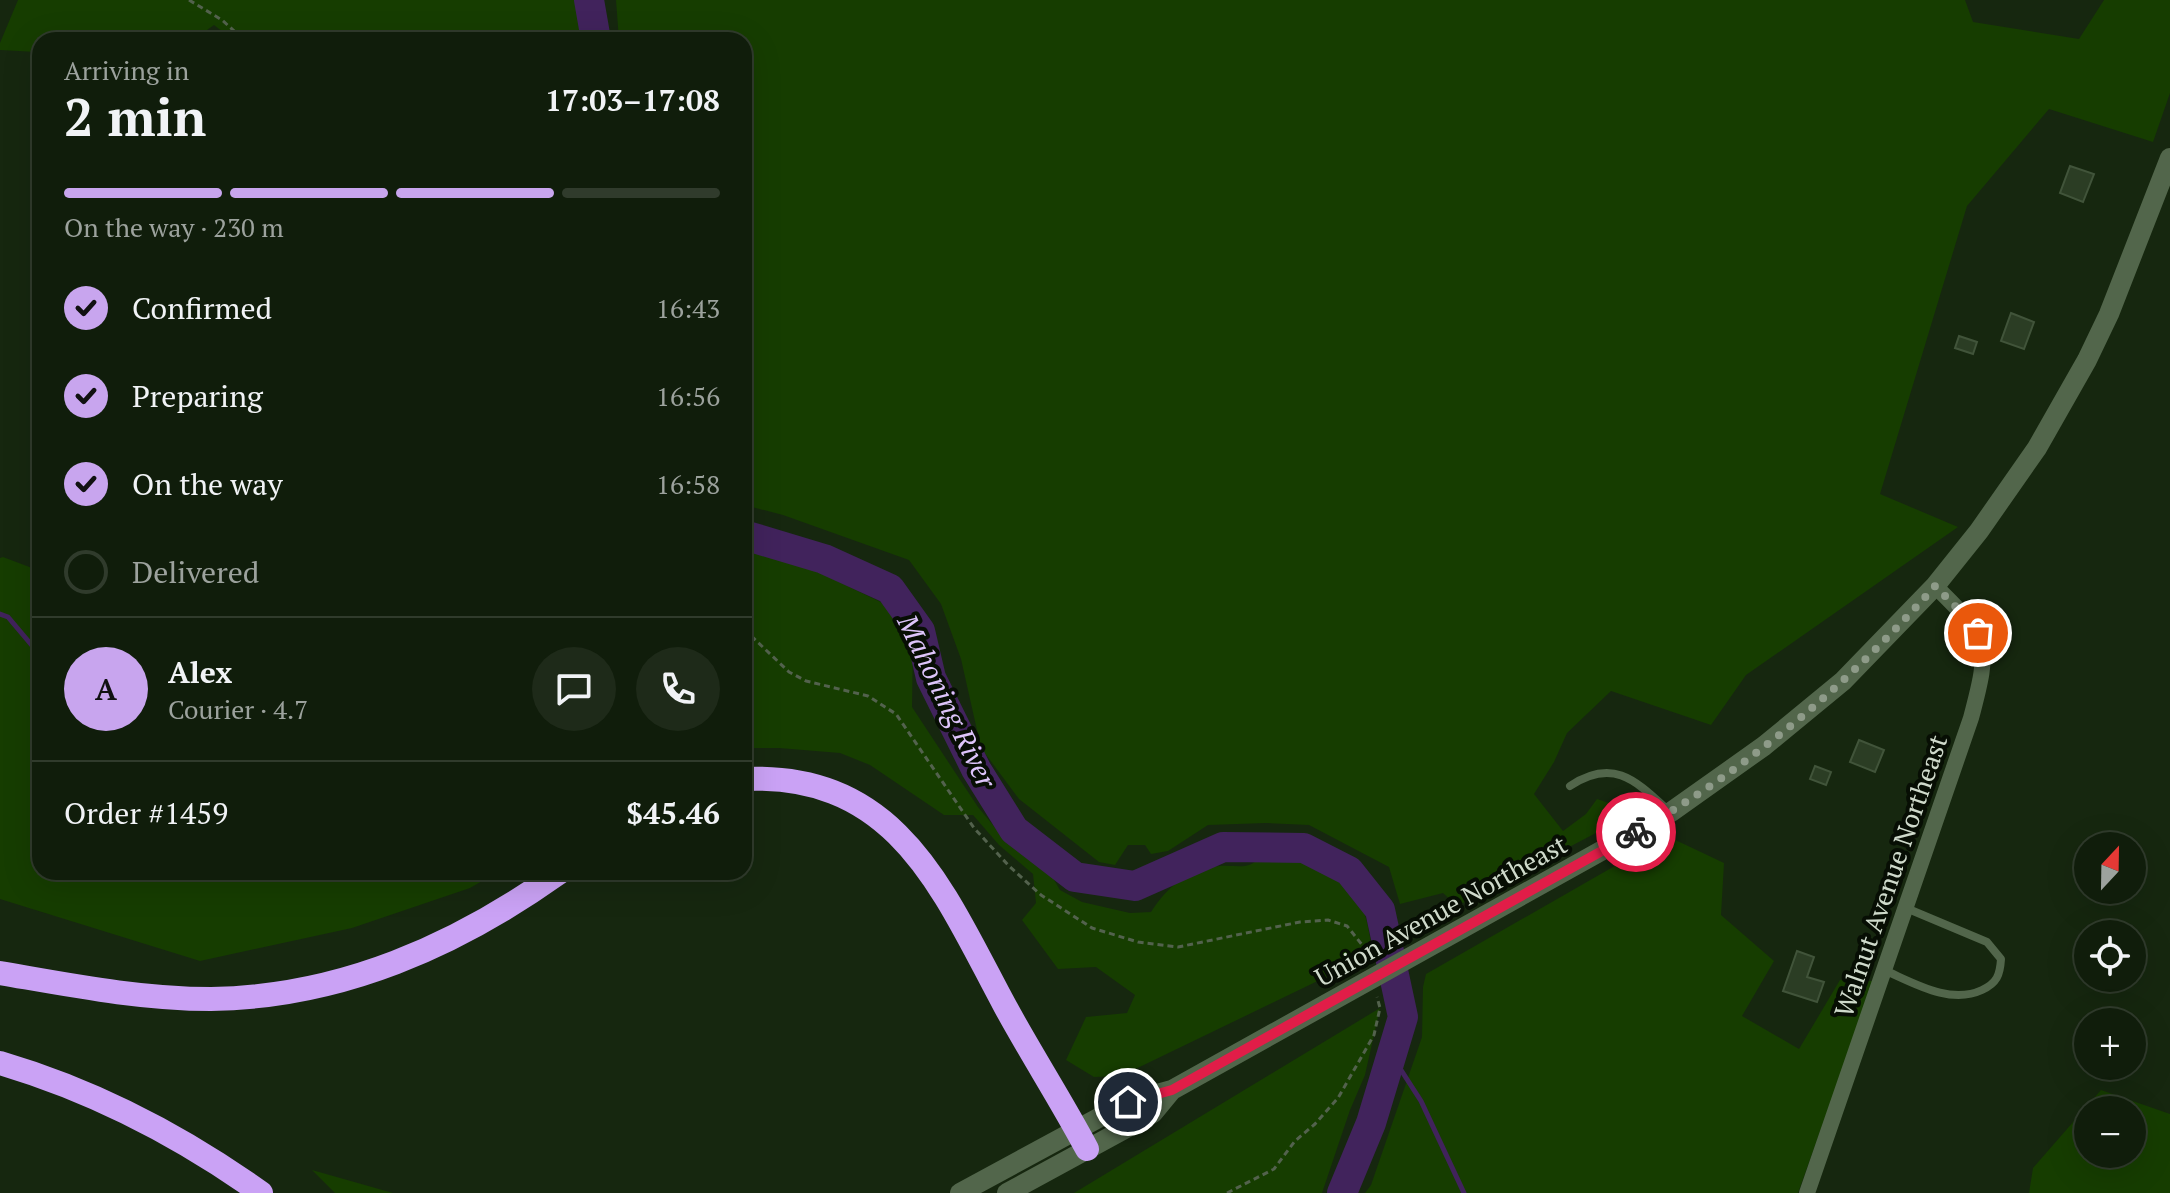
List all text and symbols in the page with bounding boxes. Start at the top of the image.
text: Arriving in [64,53,189,87]
text: 17:03–17:08 [545,80,720,120]
text: 2 min [64,82,206,151]
text: On the way · 230 m [64,210,284,244]
icon: check [64,286,108,330]
text: Confirmed [132,288,272,328]
text: 16:43 [656,291,720,325]
icon: check [64,374,108,418]
text: Preparing [132,376,263,416]
text: 16:56 [656,379,720,413]
icon: check [64,462,108,506]
text: On the way [132,464,283,504]
text: 16:58 [656,467,720,501]
text: Delivered [132,552,259,592]
pin [1944,599,2012,667]
water label: Mahoning River [889,607,1006,795]
icon: bag [1956,611,2000,655]
button: chat [532,647,616,731]
button: phone [636,647,720,731]
text: Alex [168,652,232,692]
text: A [95,669,117,709]
text: Courier · 4.7 [168,692,308,726]
street label: Walnut Avenue Northeast [1826,730,1954,1021]
courier [1596,792,1676,872]
text: Order #1459 [64,793,228,833]
text: $45.46 [626,793,720,833]
icon: bike [1614,810,1658,854]
street label: Union Avenue Northeast [1308,826,1573,994]
north arrow [2074,832,2146,904]
map controls [2074,832,2146,1168]
button: locate [2074,920,2146,992]
button: + [2074,1008,2146,1080]
pin [1094,1068,1162,1136]
icon: home [1106,1080,1150,1124]
button: − [2074,1096,2146,1168]

